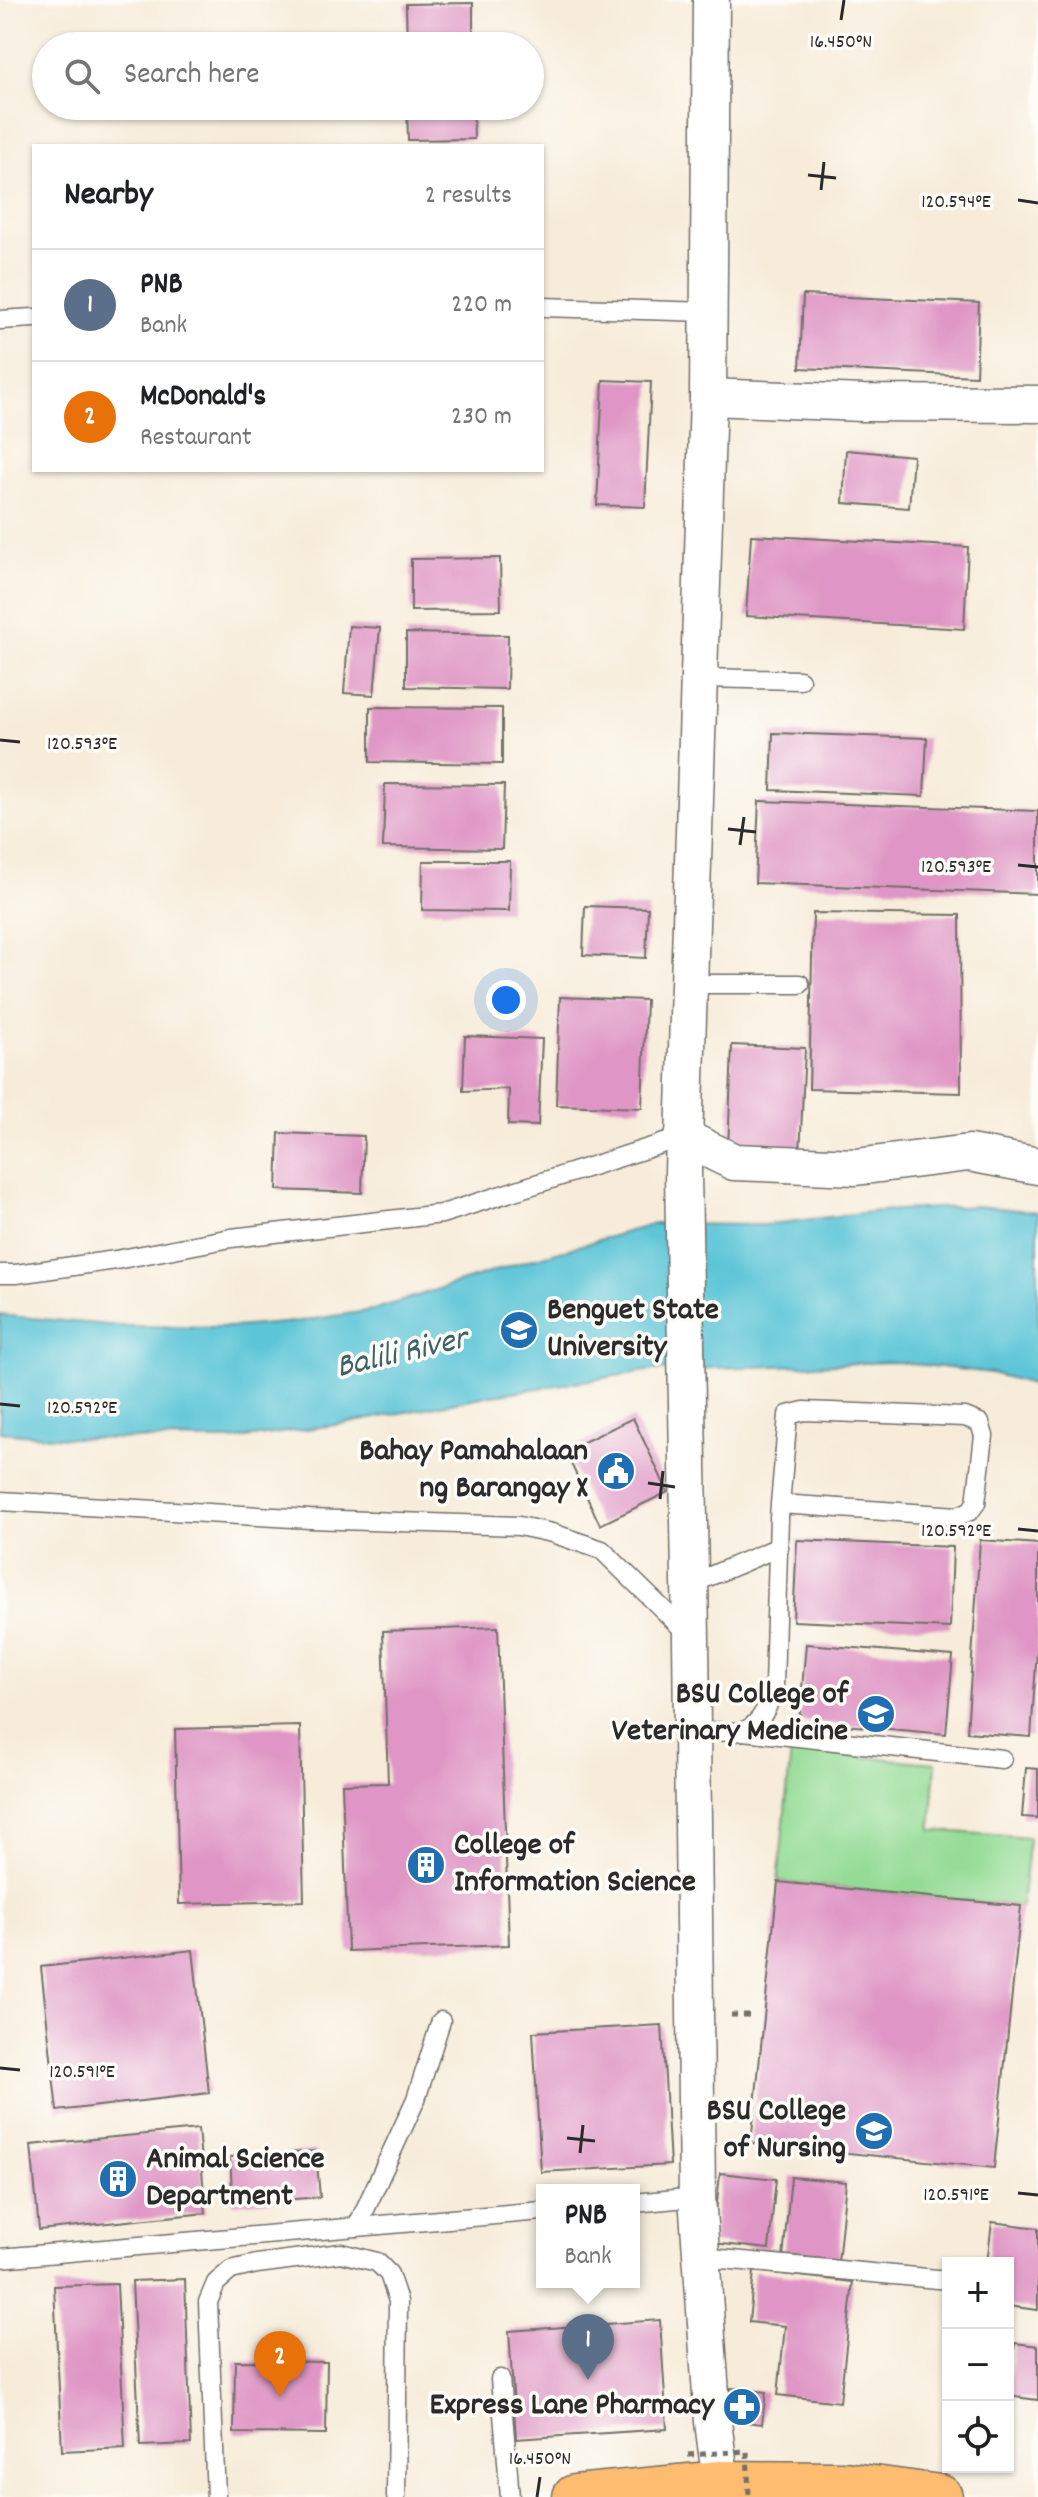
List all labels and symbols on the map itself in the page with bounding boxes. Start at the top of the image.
text: 16.450°N [810,29,872,57]
text: 120.594°E [921,189,991,217]
text: 120.593°E [47,731,117,759]
text: 120.593°E [921,854,991,882]
your location [486,980,526,1020]
place label: Benguet State University [547,1289,719,1372]
school or university icon: Benguet State University [498,1309,540,1351]
water label: Balili River [332,1315,476,1394]
text: 120.592°E [47,1395,117,1423]
place label: Bahay Pamahalaan ng Barangay X [359,1430,588,1513]
public building icon: Bahay Pamahalaan ng Barangay X [595,1450,637,1492]
text: 120.592°E [921,1518,991,1546]
place label: BSU College of Veterinary Medicine [612,1673,850,1756]
school or university icon: BSU College of Veterinary Medicine [855,1693,897,1735]
place label: College of Information Science [454,1824,696,1907]
building icon: College of Information Science [405,1844,447,1886]
text: 120.591°E [49,2059,115,2087]
place label: BSU College of Nursing [707,2090,846,2173]
school or university icon: BSU College of Nursing [853,2110,895,2152]
place label: Animal Science Department [146,2138,325,2221]
building icon: Animal Science Department [97,2158,139,2200]
text: 120.591°E [923,2182,989,2210]
pin: 1 [562,2314,614,2380]
pin: 2 [254,2331,306,2397]
place label: Express Lane Pharmacy [429,2384,715,2430]
pharmacy icon: Express Lane Pharmacy [721,2386,763,2428]
text: 16.450°N [509,2446,571,2474]

